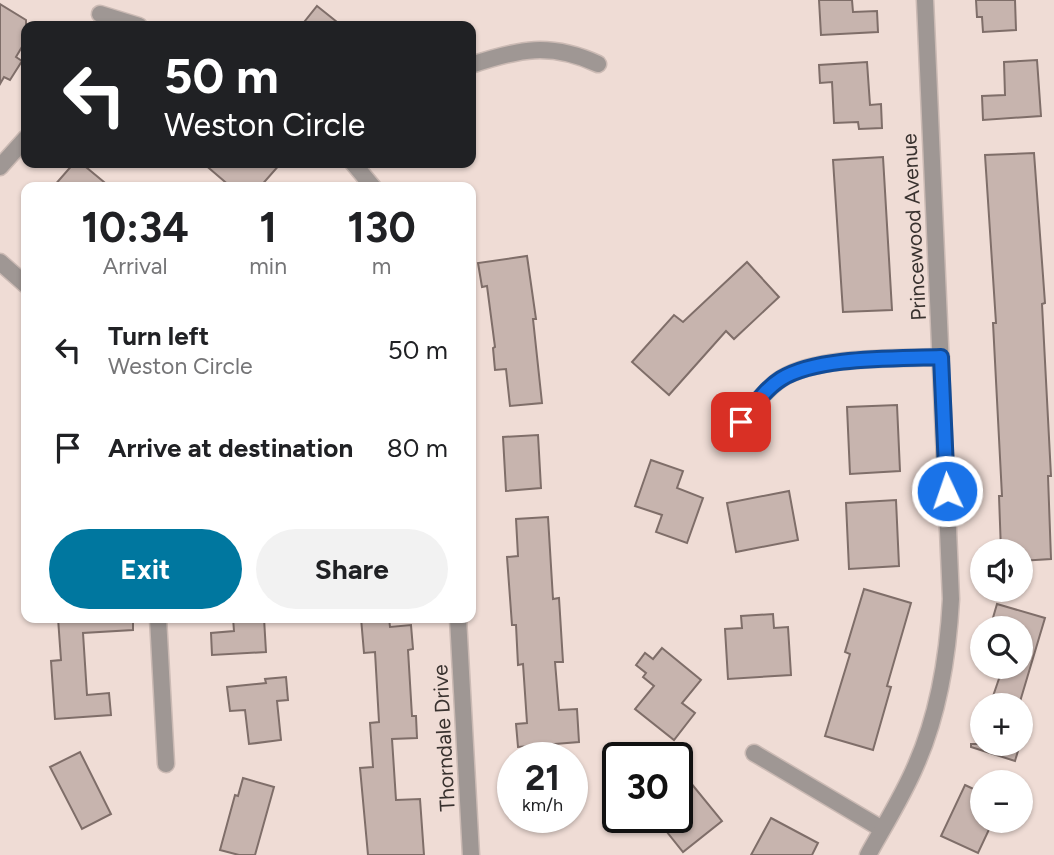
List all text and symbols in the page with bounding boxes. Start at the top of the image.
text: 50 m [164,46,279,105]
icon: left [49,49,140,140]
text: Weston Circle [164,106,365,144]
street label: Princewood Avenue [896,133,931,321]
text: 10:34 [81,202,189,253]
text: 1 [259,202,277,253]
text: 130 [347,202,416,253]
text: Arrival [103,252,168,280]
text: min [249,252,287,280]
text: m [372,252,391,280]
text: Turn left [108,320,209,352]
icon: left [49,331,87,369]
text: 50 m [388,334,448,366]
text: Weston Circle [108,352,253,380]
pin [711,392,771,452]
icon: arrive [722,403,760,441]
icon: arrive [49,429,87,467]
text: Arrive at destination [108,432,353,464]
text: 80 m [387,432,448,464]
position arrow [910,454,984,528]
button: Exit [49,529,242,609]
button: Share [256,529,448,609]
map controls [970,539,1033,833]
button: sound [970,539,1033,602]
button: search [970,616,1033,679]
street label: Thorndale Drive [427,664,460,812]
button: + [970,693,1033,756]
speed limit sign: 30 [602,742,693,833]
text: 21 [525,757,560,799]
button: − [970,770,1033,833]
text: km/h [522,794,563,816]

